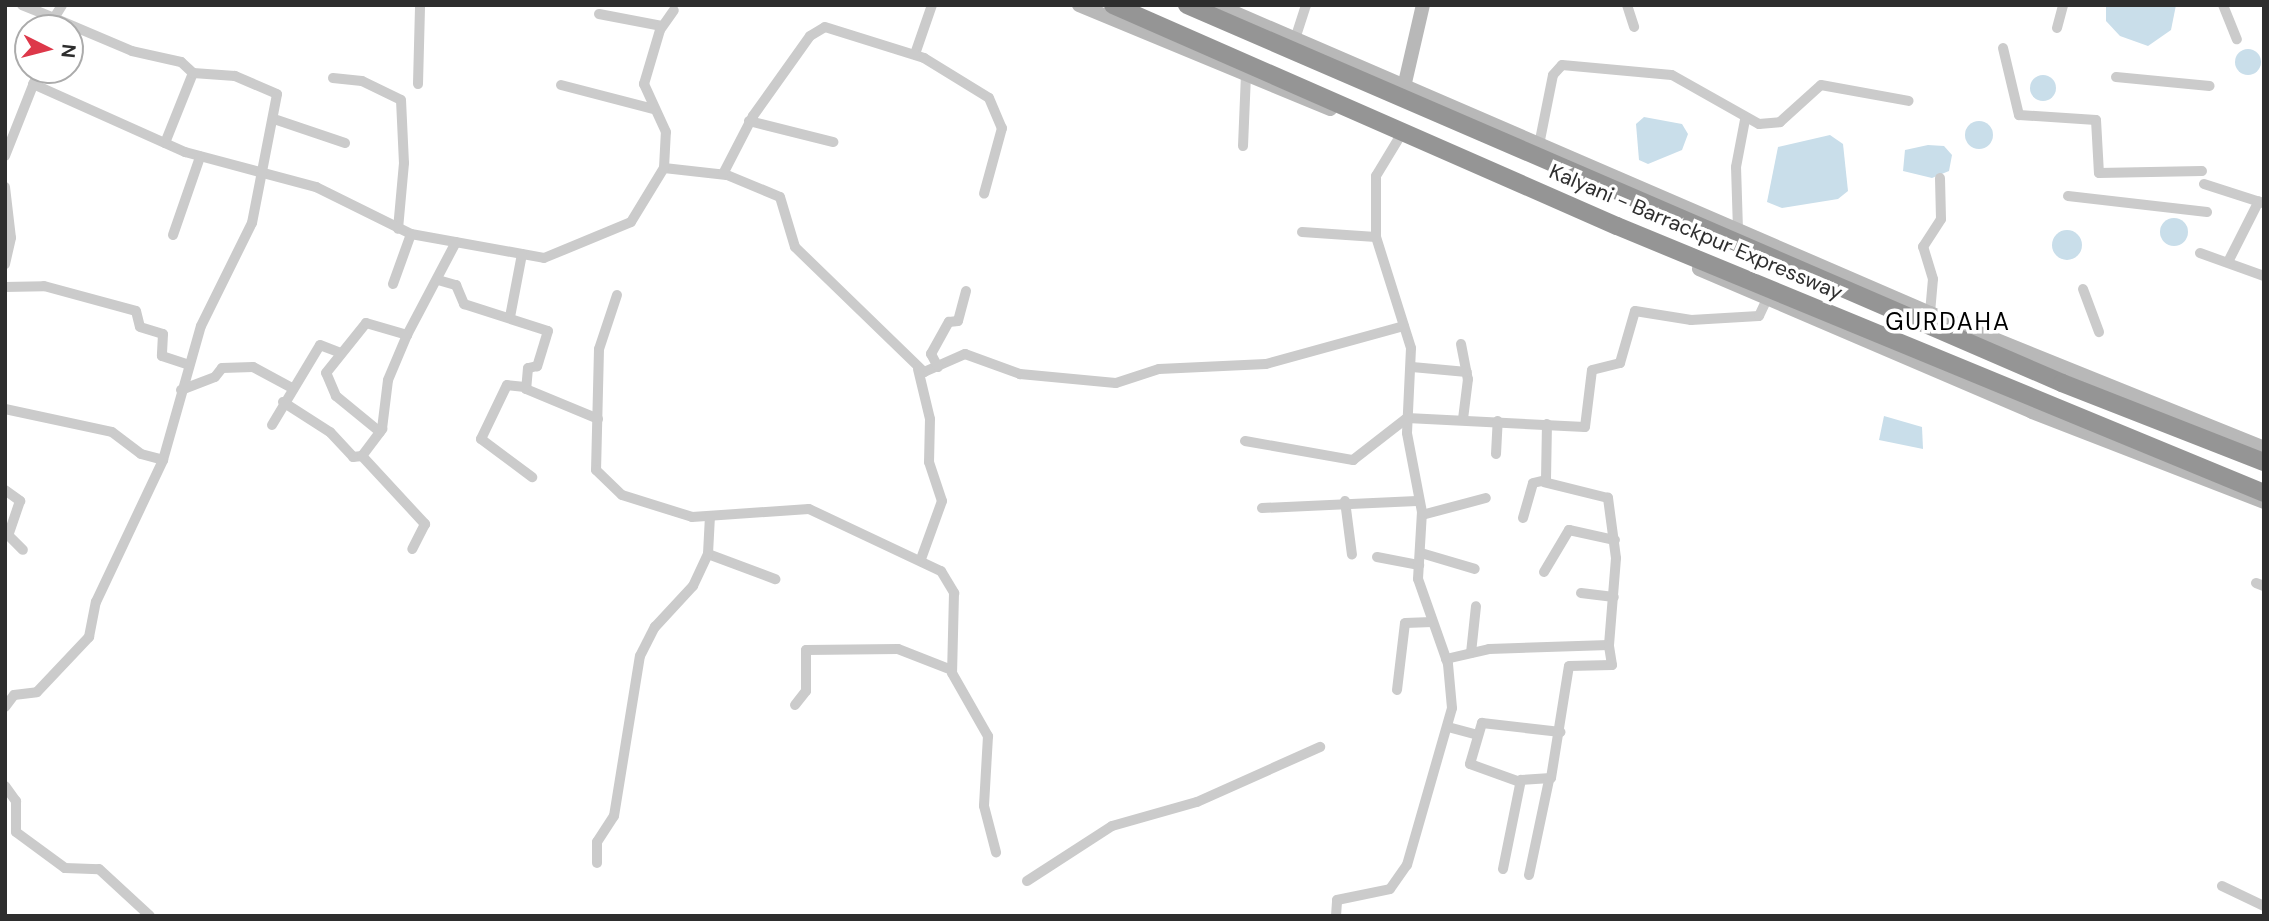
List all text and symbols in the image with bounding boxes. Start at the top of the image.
north arrow [14,14,84,84]
text: N [55,43,82,59]
street label: Kalyani - Barrackpur Expressway [1546,159,1846,305]
district label: GURDAHA [1886,308,2010,336]

